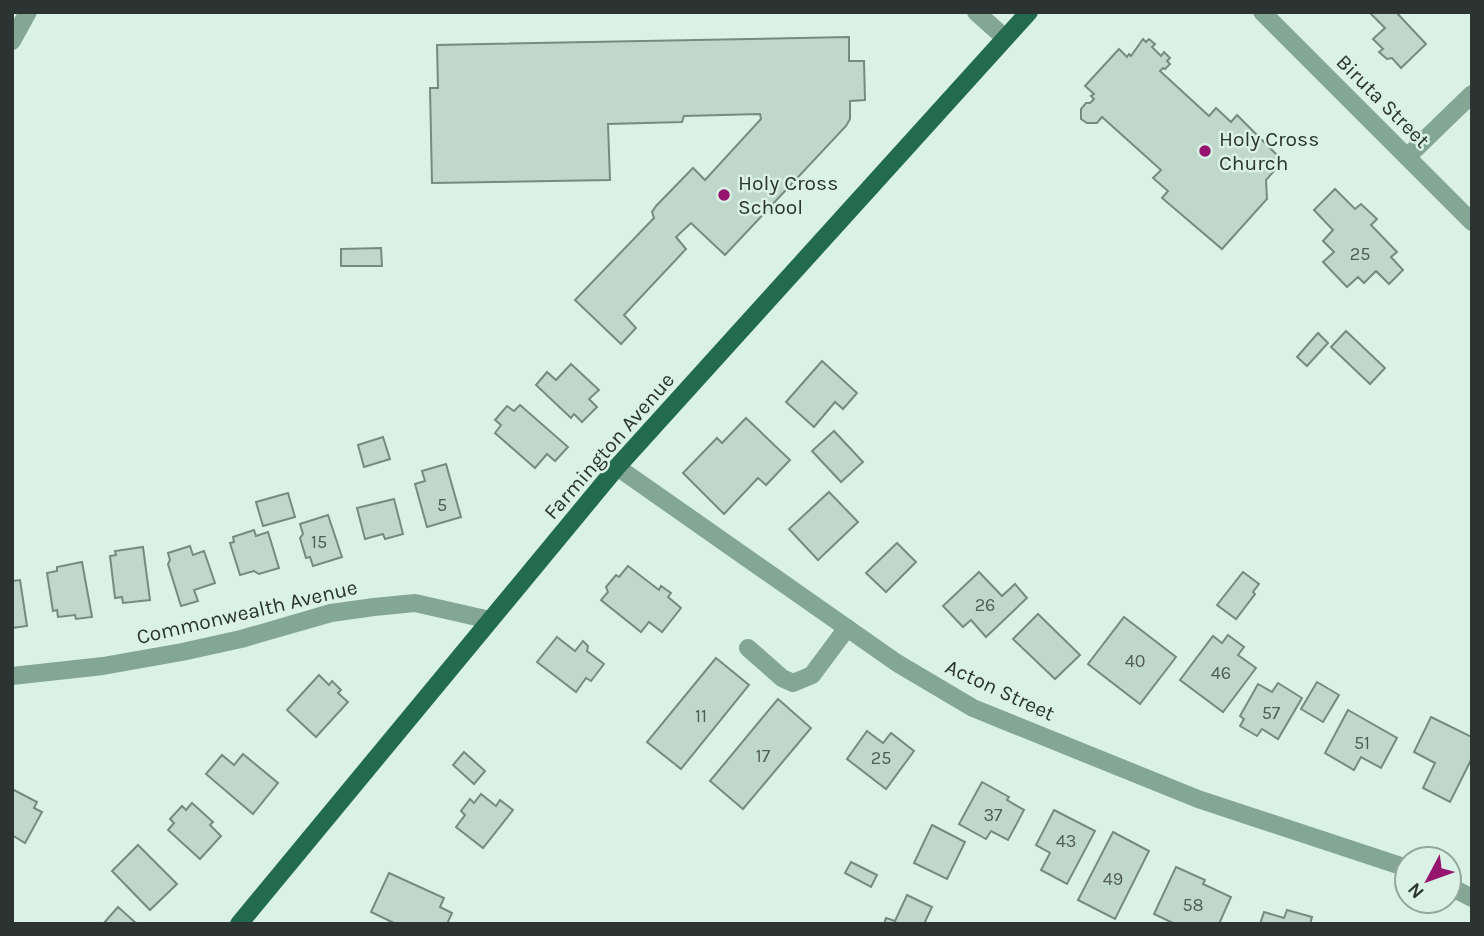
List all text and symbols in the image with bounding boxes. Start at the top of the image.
street label: Biruta Street [1331,49,1435,153]
place label: Holy Cross Church [1219,127,1319,175]
marker: Holy Cross Church [1197,143,1213,159]
place label: Holy Cross School [738,171,838,219]
marker: Holy Cross School [716,187,732,203]
house number: 25 [1350,243,1370,265]
street label: Farmington Avenue [539,368,679,524]
house number: 5 [437,494,447,516]
house number: 15 [311,531,327,553]
street label: Commonwealth Avenue [134,575,360,649]
house number: 26 [975,594,995,616]
house number: 40 [1125,650,1145,672]
street label: Acton Street [942,654,1058,726]
house number: 46 [1211,662,1231,684]
house number: 57 [1262,702,1281,724]
house number: 11 [695,705,707,727]
house number: 51 [1354,732,1370,754]
house number: 17 [756,745,771,767]
house number: 25 [871,747,891,769]
house number: 37 [983,804,1003,826]
house number: 43 [1056,830,1076,852]
north arrow [1393,845,1463,915]
house number: 49 [1103,868,1123,890]
text: N [1403,878,1429,903]
house number: 58 [1182,894,1204,916]

